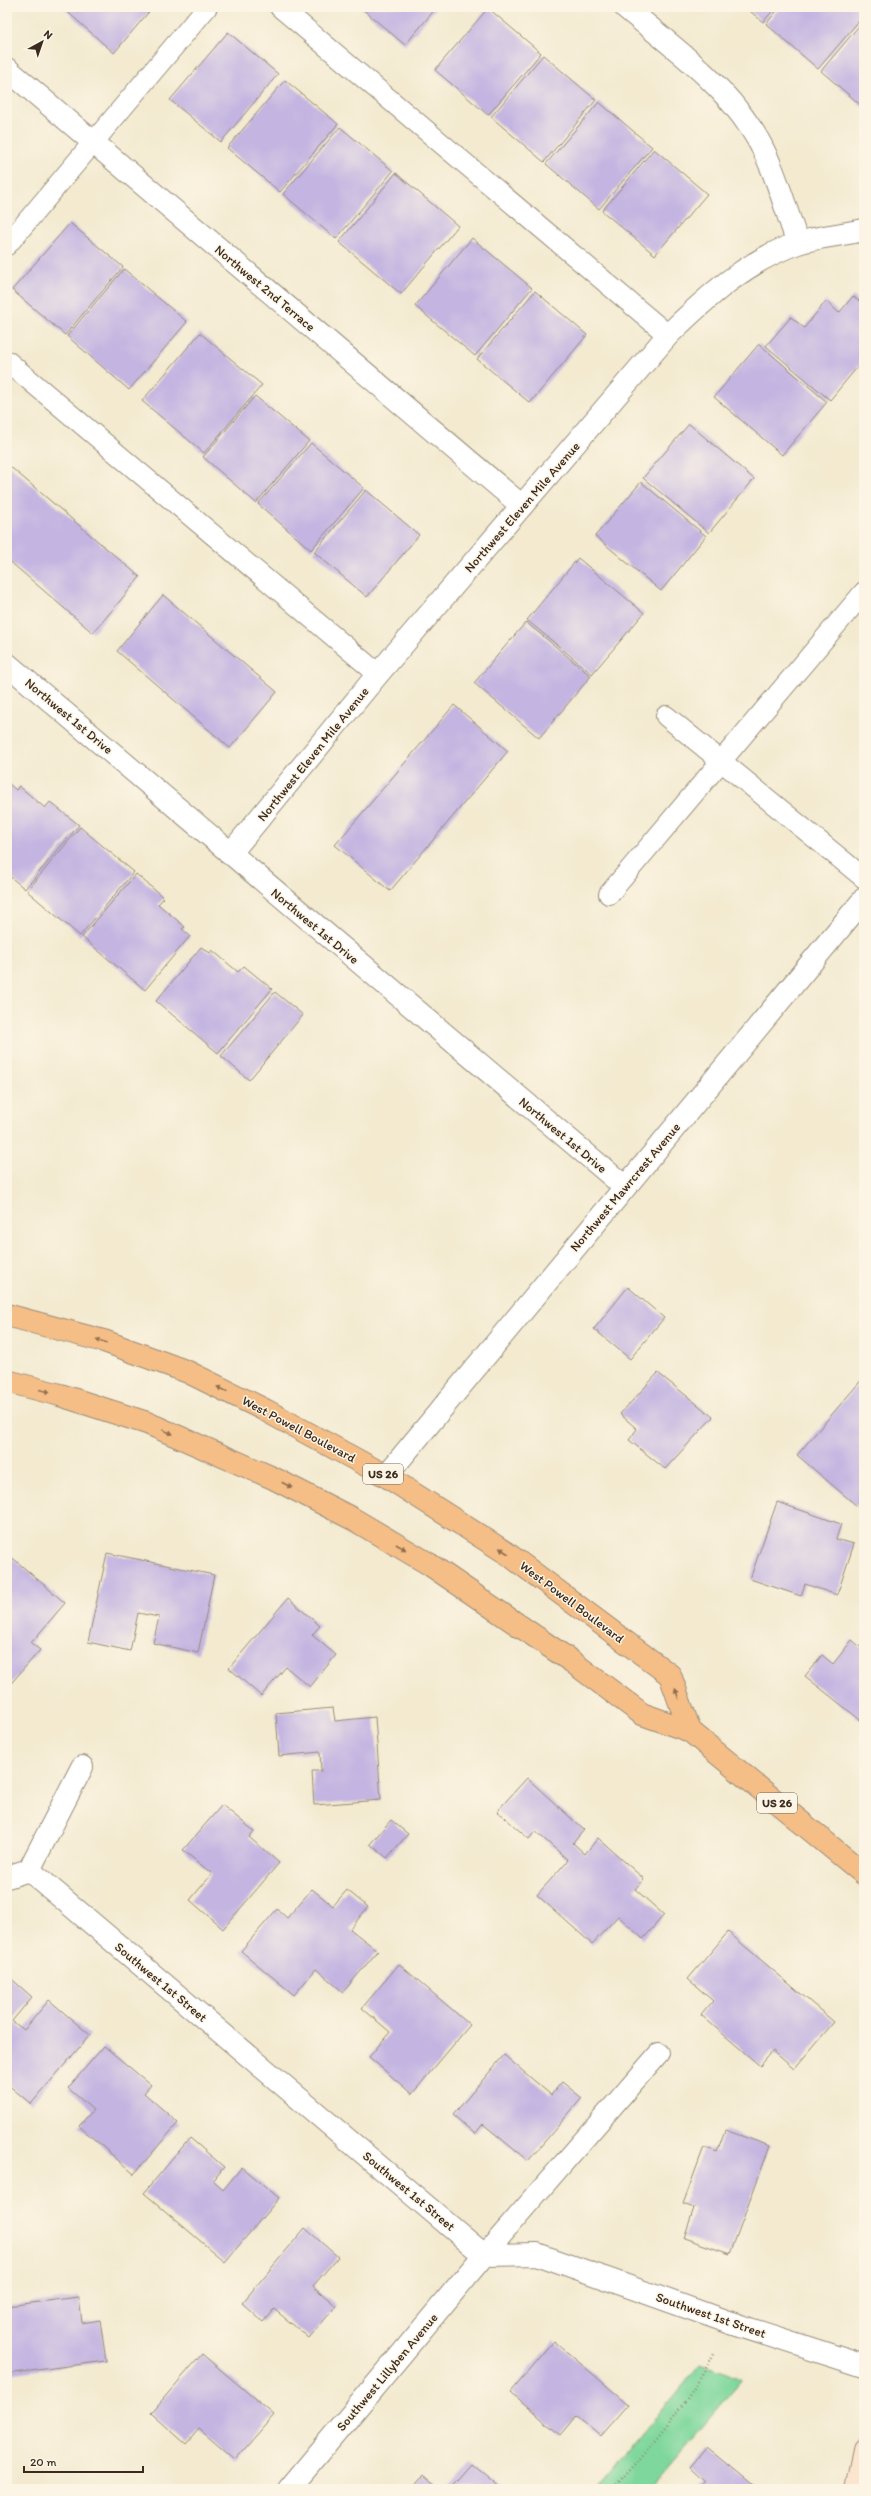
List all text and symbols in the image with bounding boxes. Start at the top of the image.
north arrow [22,22,62,62]
text: N [41,27,55,42]
street label: Northwest 2nd Terrace [212,242,318,334]
street label: Northwest Eleven Mile Avenue [461,439,583,575]
street label: Northwest 1st Drive [22,675,116,757]
street label: Northwest Eleven Mile Avenue [254,684,372,824]
street label: Northwest 1st Drive [268,885,362,967]
street label: Northwest 1st Drive [516,1094,610,1176]
street label: Northwest Mawrcrest Avenue [567,1120,683,1254]
one-way arrow [95,1337,107,1343]
one-way arrow [216,1385,227,1392]
one-way arrow [39,1388,51,1394]
street label: West Powell Boulevard [240,1393,358,1465]
one-way arrow [162,1429,173,1435]
road number: US 26 [363,1464,403,1484]
one-way arrow [281,1482,292,1488]
one-way arrow [395,1544,407,1551]
one-way arrow [498,1548,510,1555]
street label: West Powell Boulevard [517,1558,627,1646]
one-way arrow [674,1688,680,1700]
road number: US 26 [757,1793,797,1813]
street label: Southwest 1st Street [112,1939,210,2025]
street label: Southwest 1st Street [360,2148,458,2234]
street label: Southwest 1st Street [654,2289,768,2341]
street label: Southwest Lillyben Avenue [333,2310,441,2434]
scale bar [24,2448,143,2474]
text: 20 m [30,2455,57,2469]

